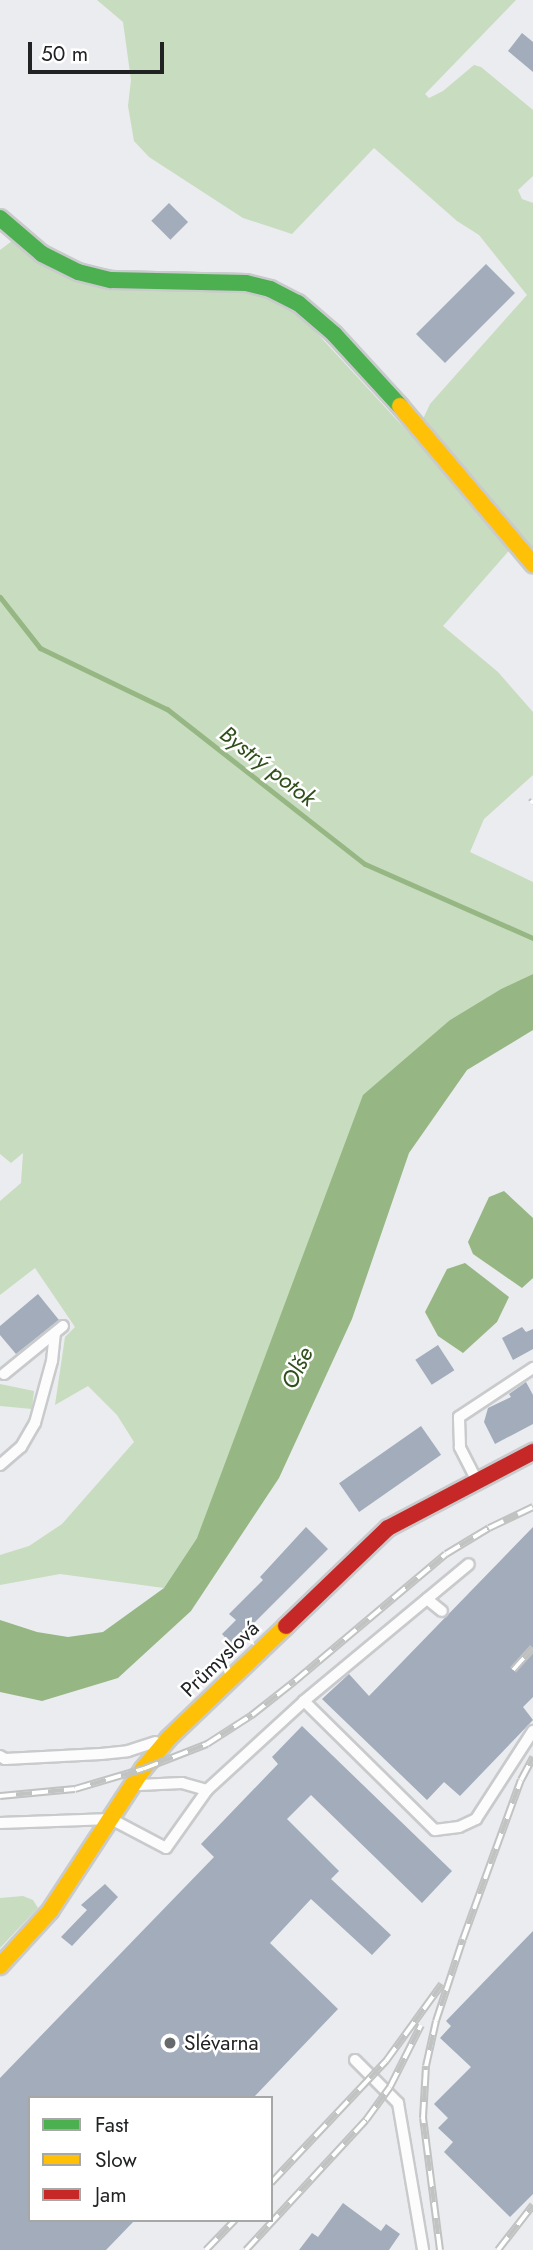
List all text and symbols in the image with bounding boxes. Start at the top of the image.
scale bar [32,28,168,72]
text: 50 m [41,39,88,69]
water label: Bystrý potok [215,720,321,812]
water label: Olše [275,1343,319,1393]
street label: Průmyslová [176,1616,264,1702]
place label: Slévarna [184,2030,259,2056]
marker: Slévarna [162,2035,178,2051]
legend [28,2096,273,2222]
text: Fast [95,2110,128,2140]
text: Slow [95,2145,137,2175]
text: Jam [95,2180,127,2210]

